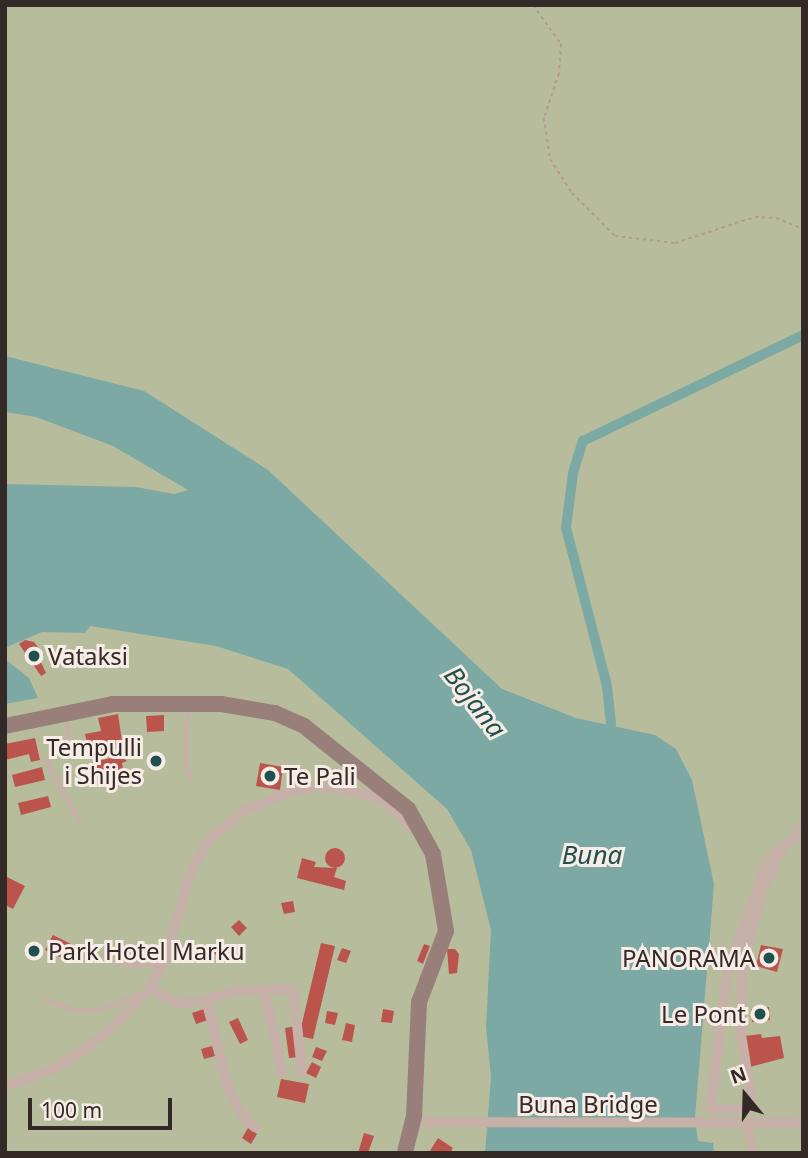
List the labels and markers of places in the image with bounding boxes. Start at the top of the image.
place label: Vataksi [48,642,128,670]
marker: Vataksi [26,648,42,664]
place label: Tempulli i Shijes [46,733,142,789]
marker: Tempulli i Shijes [148,753,164,769]
place label: Te Pali [284,762,356,790]
marker: Te Pali [262,768,278,784]
place label: Park Hotel Marku [48,937,245,965]
marker: Park Hotel Marku [26,943,42,959]
place label: PANORAMA [622,944,755,972]
marker: PANORAMA [761,950,777,966]
place label: Le Pont [661,1000,746,1028]
marker: Le Pont [752,1006,768,1022]

